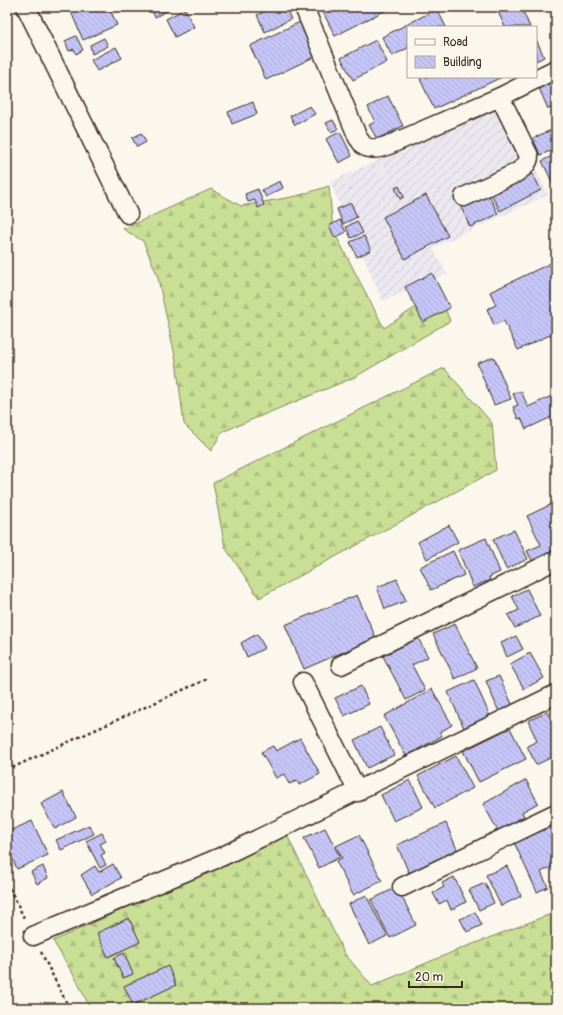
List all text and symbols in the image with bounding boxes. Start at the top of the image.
legend [407,26,537,78]
text: Road [443,35,468,50]
text: Building [443,55,482,70]
scale bar [409,963,462,989]
text: 20 m [415,970,444,985]

